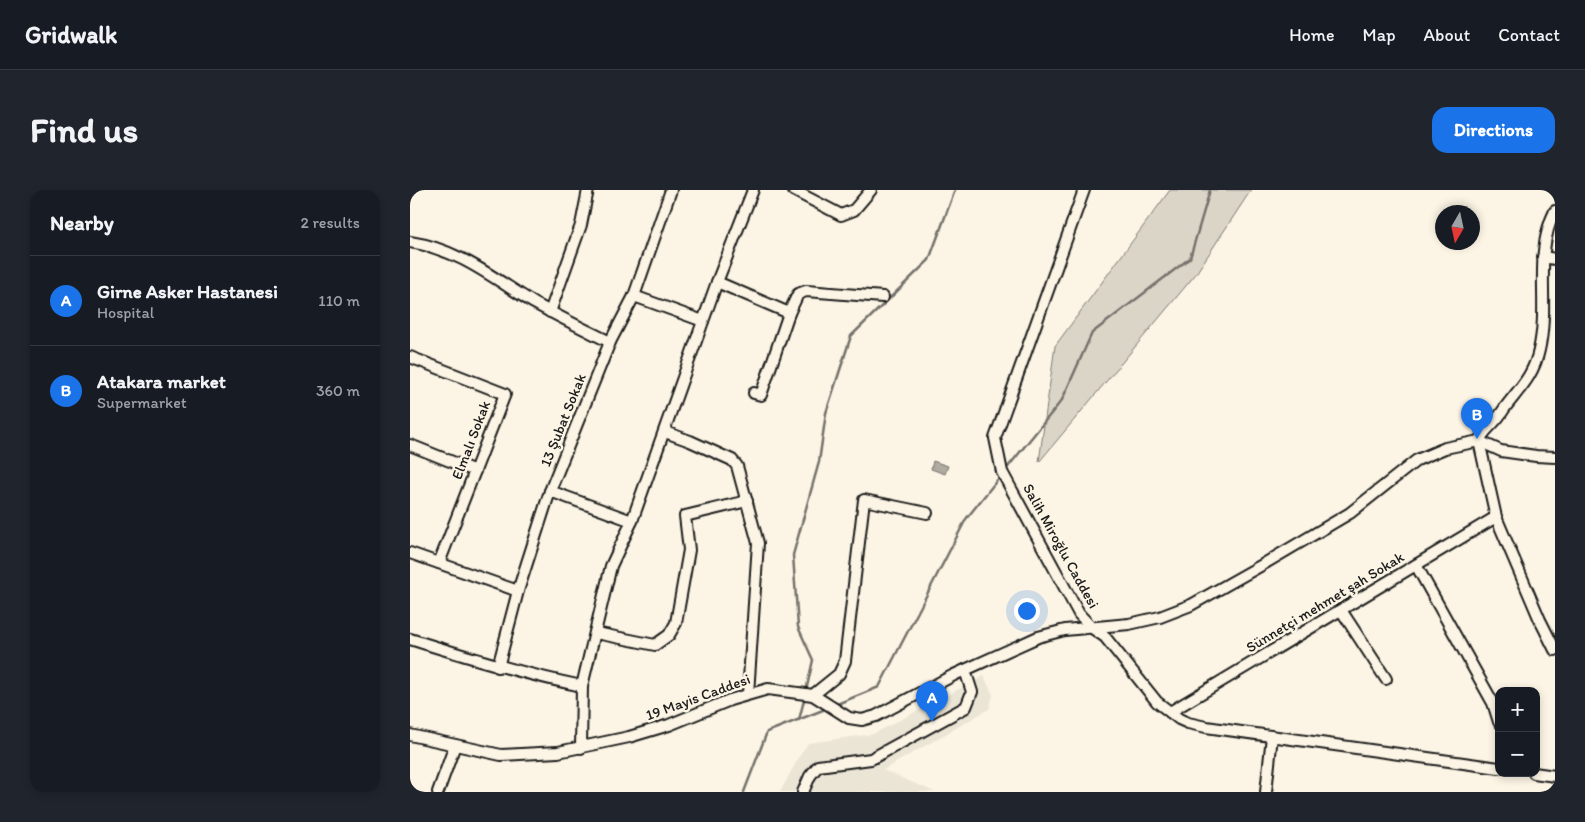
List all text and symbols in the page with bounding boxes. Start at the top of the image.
text: Gridwalk [25,20,117,49]
text: Home [1289,24,1335,46]
text: Map [1363,24,1396,46]
text: About [1424,24,1470,46]
text: Contact [1498,24,1560,46]
button: Directions [1432,107,1555,153]
text: Find us [30,109,138,151]
north arrow [1435,205,1480,250]
text: Nearby [50,210,114,235]
text: 2 results [300,213,360,232]
text: Girne Asker Hastanesi [97,280,278,303]
text: A [61,291,71,310]
text: 110 m [318,291,360,310]
text: Hospital [97,303,154,322]
text: Atakara market [97,370,226,393]
street label: 13 Şubat Sokak [536,371,590,469]
text: B [61,381,71,400]
text: 360 m [316,381,360,400]
text: Supermarket [97,393,187,412]
street label: Elmalı Sokak [448,398,494,482]
pin: B [1461,398,1493,439]
street label: Salih Miroğlu Caddesi [1019,481,1103,611]
street label: Sünnetçi mehmet şah Sokak [1243,548,1407,656]
your location [1014,598,1040,624]
street label: 19 Mayis Caddesi [643,670,753,724]
pin: A [916,681,948,722]
map controls [1495,687,1540,777]
button: + [1495,687,1540,732]
button: − [1495,732,1540,777]

